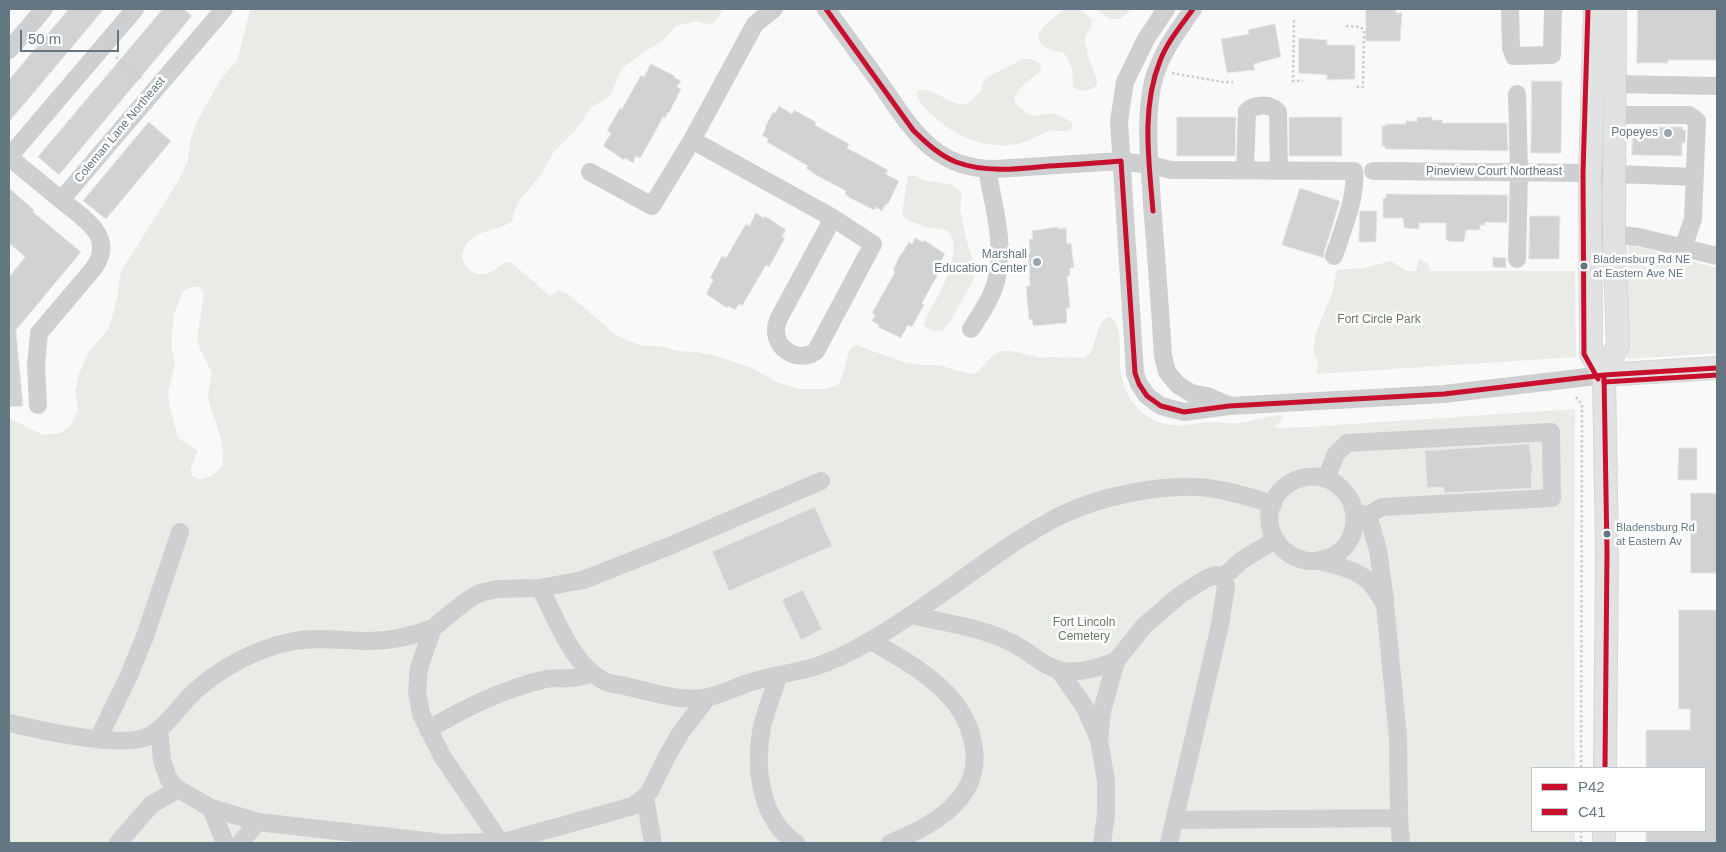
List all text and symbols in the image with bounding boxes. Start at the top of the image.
scale bar [22,20,121,52]
text: 50 m [28,30,61,47]
street label: Coleman Lane Northeast [72,74,168,186]
place label: Popeyes [1611,126,1658,140]
marker: Popeyes [1662,127,1674,139]
street label: Pineview Court Northeast [1426,165,1562,179]
place label: Marshall Education Center [934,248,1027,276]
place label: Bladensburg Rd NE at Eastern Ave NE [1593,253,1690,279]
marker: Marshall Education Center [1031,256,1043,268]
marker: Bladensburg Rd NE at Eastern Ave NE [1579,261,1589,271]
park label: Fort Circle Park [1337,313,1421,327]
place label: Bladensburg Rd at Eastern Av [1616,521,1695,547]
marker: Bladensburg Rd at Eastern Av [1602,529,1612,539]
park label: Fort Lincoln Cemetery [1053,616,1115,644]
legend [1531,767,1706,832]
text: P42 [1578,778,1605,795]
text: C41 [1578,803,1606,820]

